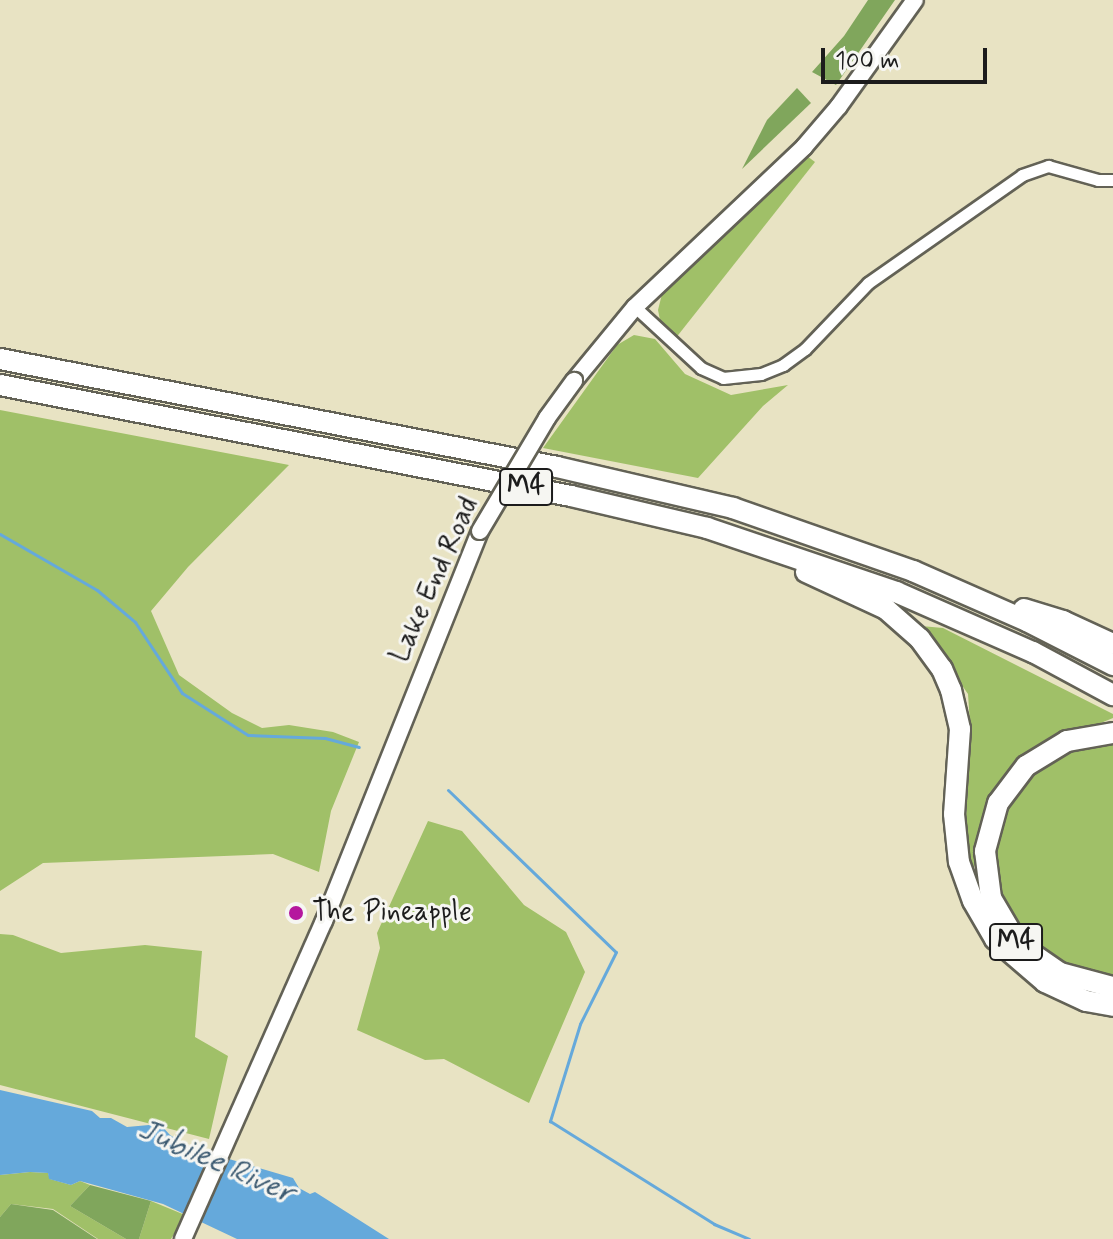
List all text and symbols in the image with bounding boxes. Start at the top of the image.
scale bar [825,32,991,82]
text: 100 m [835,46,899,77]
road number: M4 [498,465,554,509]
street label: Lake End Road [384,493,486,667]
place label: The Pineapple [312,896,472,930]
marker: The Pineapple [287,904,305,922]
road number: M4 [988,920,1044,964]
water label: Jubilee River [133,1112,299,1212]

